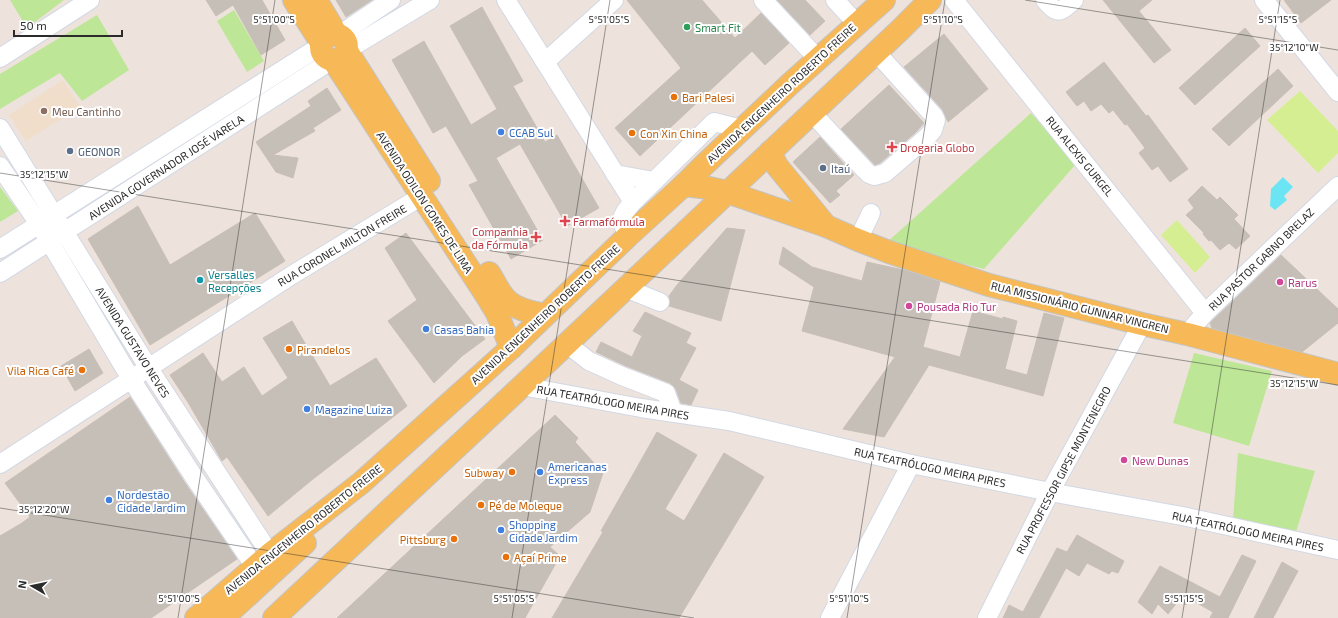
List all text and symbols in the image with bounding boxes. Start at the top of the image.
scale bar [14,12,122,38]
text: 5°51'00"S [253,13,295,25]
text: 5°51'05"S [589,13,630,25]
text: 5°51'10"S [923,13,963,25]
text: 5°51'15"S [1259,13,1298,25]
text: 50 m [20,18,47,32]
place label: Smart Fit [695,21,741,34]
street label: AVENIDA ENGENHEIRO ROBERTO FREIRE [704,21,858,165]
marker: Smart Fit [682,22,692,32]
text: 35°12'10"W [1269,41,1319,53]
place label: Bari Palesi [682,91,734,104]
marker: Bari Palesi [669,92,679,102]
place label: Meu Cantinho [52,105,121,118]
marker: Meu Cantinho [39,106,49,116]
street label: AVENIDA GOVERNADOR JOSÉ VARELA [86,112,246,222]
street label: RUA ALEXIS GURGEL [1044,113,1117,199]
place label: CCAB Sul [509,126,554,139]
marker: CCAB Sul [496,127,506,137]
place label: Con Xin China [640,127,707,140]
marker: Con Xin China [627,128,637,138]
street label: AVENIDA ODILON GOMES DE LIMA [374,129,476,275]
place label: Drogaria Globo [900,141,975,154]
marker: Drogaria Globo [887,142,897,152]
place label: GEONOR [78,145,120,158]
marker: GEONOR [65,146,75,156]
place label: Itaú [831,162,850,175]
marker: Itaú [818,163,828,173]
text: 35°12'15"W [20,168,69,180]
street label: RUA CORONEL MILTON FREIRE [275,201,409,289]
street label: RUA PASTOR GABNO BRELAZ [1206,205,1316,313]
place label: Farmafórmula [573,215,645,228]
marker: Farmafórmula [560,216,570,226]
place label: Companhia da Fórmula [472,225,528,251]
marker: Companhia da Fórmula [531,232,541,242]
street label: AVENIDA ENGENHEIRO ROBERTO FREIRE [468,242,622,386]
place label: Versalles Recepções [208,268,262,295]
marker: Versalles Recepções [195,275,205,285]
place label: Rarus [1288,276,1318,289]
marker: Rarus [1275,277,1285,287]
street label: RUA MISSIONÁRIO GUNNAR VINGREN [990,279,1170,335]
street label: AVENIDA GUSTAVO NEVES [94,284,172,400]
place label: Pousada Rio Tur [917,300,997,313]
marker: Pousada Rio Tur [904,301,914,311]
place label: Casas Bahia [434,323,494,336]
marker: Casas Bahia [421,324,431,334]
place label: Pirandelos [297,343,351,356]
marker: Pirandelos [284,344,294,354]
place label: Vila Rica Café [7,364,74,377]
marker: Vila Rica Café [77,365,87,375]
text: 35°12'15"W [1270,377,1319,389]
street label: RUA TEATRÓLOGO MEIRA PIRES [536,382,690,422]
street label: RUA PROFESSOR GIPSE MONTENEGRO [1013,384,1113,556]
place label: Magazine Luiza [315,403,392,416]
marker: Magazine Luiza [302,404,312,414]
street label: RUA TEATRÓLOGO MEIRA PIRES [853,445,1007,489]
place label: New Dunas [1132,454,1189,467]
marker: New Dunas [1119,455,1129,465]
place label: Americanas Express [548,460,607,486]
street label: AVENIDA ENGENHEIRO ROBERTO FREIRE [222,461,384,597]
place label: Subway [464,466,504,479]
marker: Subway [507,467,517,477]
marker: Americanas Express [535,467,545,477]
place label: Nordestão Cidade Jardim [117,488,186,514]
marker: Nordestão Cidade Jardim [104,495,114,505]
place label: Pé de Moleque [489,499,562,512]
marker: Pé de Moleque [476,500,486,510]
text: 35°12'20"W [19,503,70,515]
street label: RUA TEATRÓLOGO MEIRA PIRES [1171,509,1325,553]
place label: Shopping Cidade Jardim [509,518,578,544]
marker: Shopping Cidade Jardim [496,525,506,535]
place label: Pittsburg [400,533,446,546]
marker: Pittsburg [449,534,459,544]
place label: Açaí Prime [514,551,567,565]
marker: Açaí Prime [501,552,511,562]
north arrow [12,566,52,606]
text: N [15,579,29,589]
text: 5°51'00"S [158,592,200,604]
text: 5°51'05"S [494,592,535,604]
text: 5°51'10"S [829,592,869,604]
text: 5°51'15"S [1165,592,1204,604]

